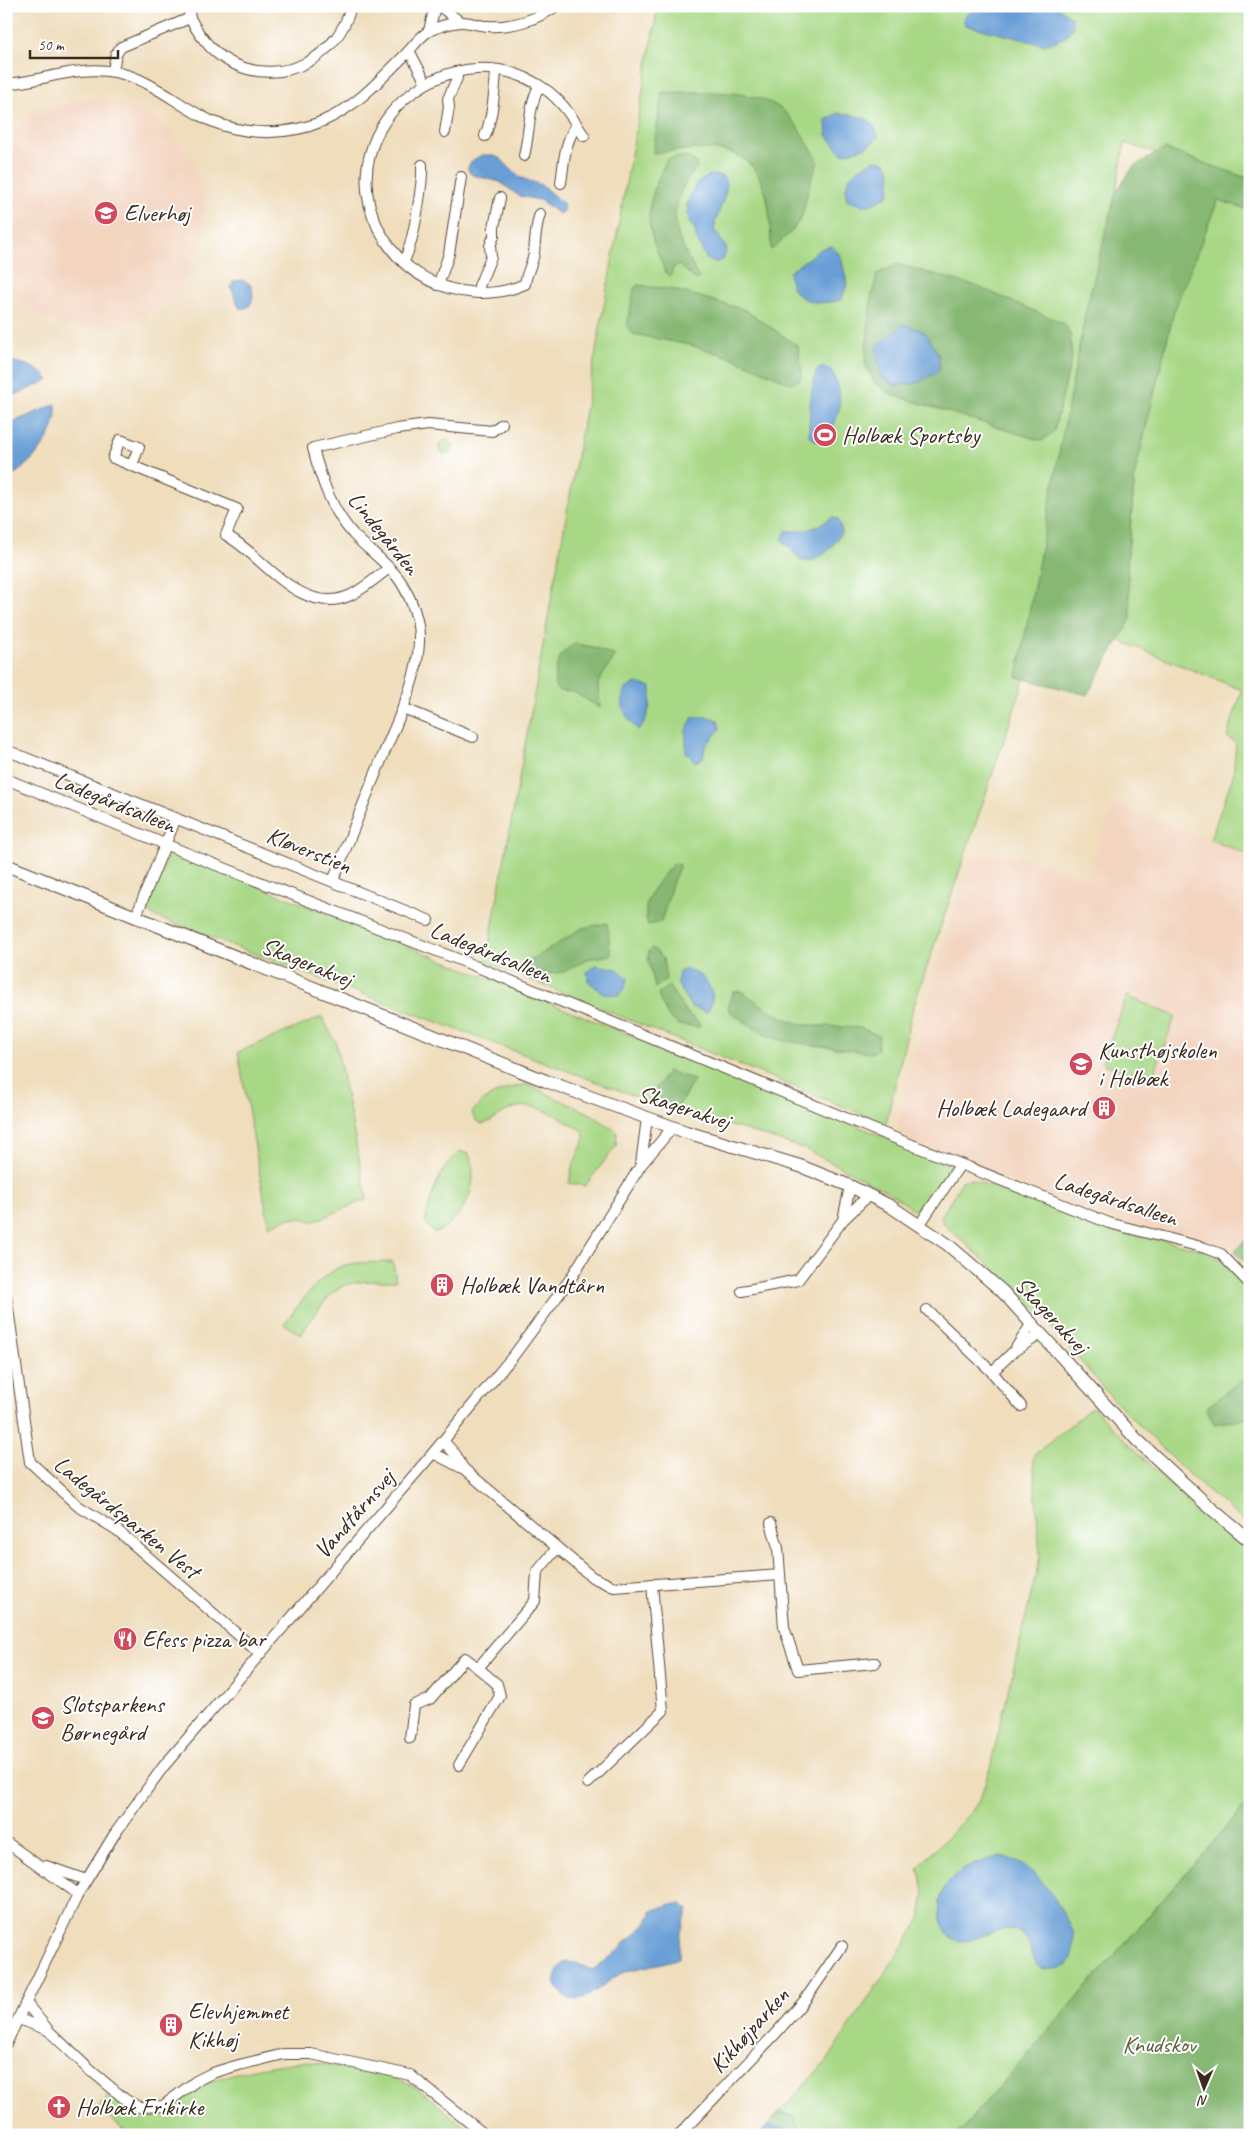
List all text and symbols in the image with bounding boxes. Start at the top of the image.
scale bar [30,28,118,60]
text: 50 m [38,36,65,55]
place label: Elverhøj [124,198,193,228]
school or university icon: Elverhøj [93,200,119,226]
place label: Holbæk Sportsby [842,420,981,450]
sports icon: Holbæk Sportsby [812,422,838,448]
street label: Lindegården [341,485,427,582]
street label: Ladegårdsalleen [50,764,181,840]
street label: Kløverstien [262,820,356,881]
street label: Ladegårdsalleen [426,914,557,990]
street label: Skagerakvej [257,930,360,995]
place label: Kunsthøjskolen i Holbæk [1098,1035,1217,1093]
school or university icon: Kunsthøjskolen i Holbæk [1068,1051,1094,1077]
street label: Skagerakvej [634,1078,737,1137]
place label: Holbæk Ladegaard [936,1093,1090,1123]
building icon: Holbæk Ladegaard [1091,1095,1117,1121]
street label: Ladegårdsalleen [1050,1165,1183,1233]
place label: Holbæk Vandtårn [460,1270,604,1300]
street label: Skagerakvej [1009,1270,1098,1362]
building icon: Holbæk Vandtårn [429,1272,455,1298]
street label: Ladegårdsparken Vest [48,1449,209,1587]
street label: Vandtårnsvej [307,1461,403,1565]
place label: Efess pizza bar [142,1624,268,1654]
restaurant icon: Efess pizza bar [112,1626,138,1652]
place label: Slotsparkens Børnegård [60,1689,165,1747]
school or university icon: Slotsparkens Børnegård [30,1705,56,1731]
street label: Kikhøjparken [703,1981,795,2079]
place label: Elevhjemmet Kikhøj [188,1996,290,2054]
building icon: Elevhjemmet Kikhøj [158,2012,184,2038]
park label: Knudskov [1122,2029,1198,2059]
north arrow [1178,2064,1228,2114]
place label: Holbæk Frikirke [76,2092,205,2122]
text: N [1197,2092,1208,2109]
church icon: Holbæk Frikirke [46,2094,72,2120]

